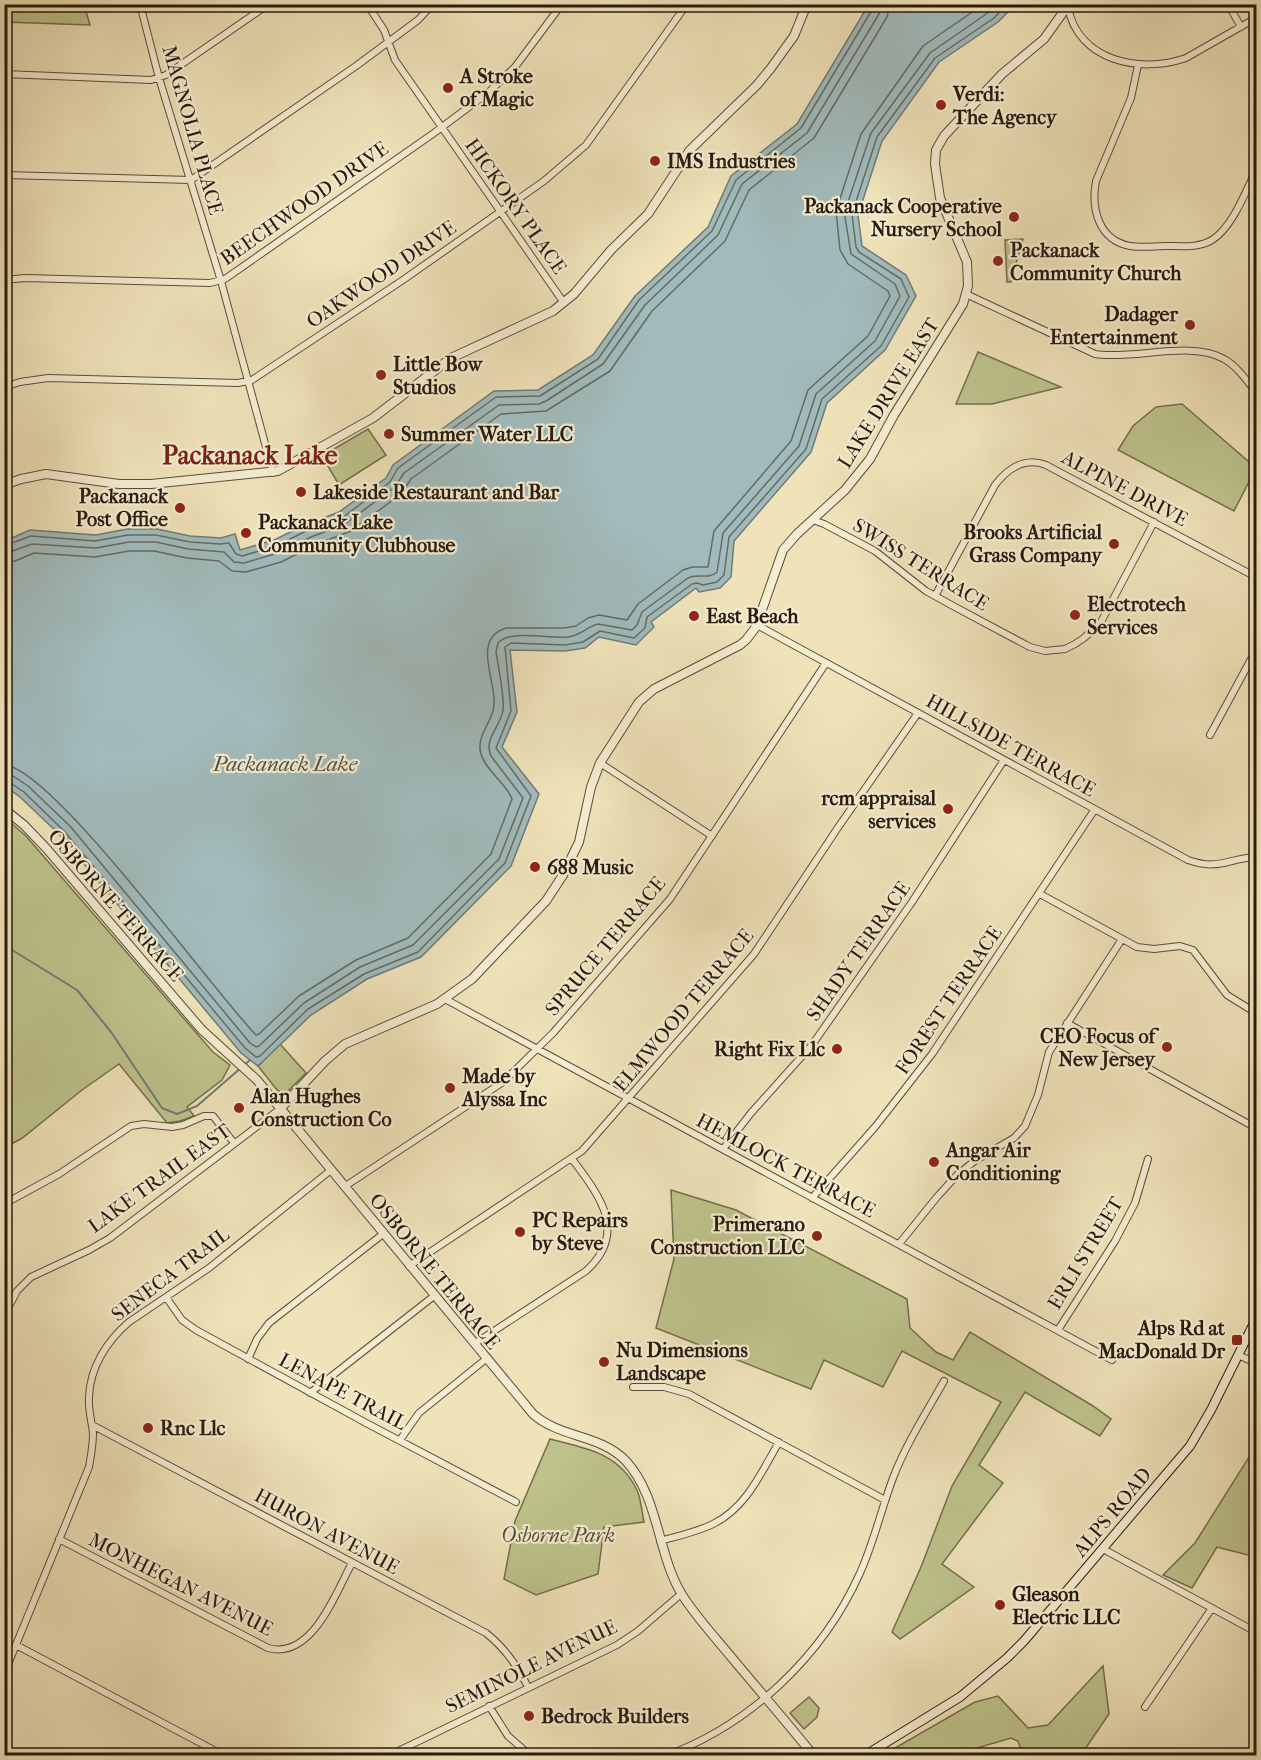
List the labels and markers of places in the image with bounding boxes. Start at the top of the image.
place label: A Stroke of Magic [458,65,534,111]
marker: A Stroke of Magic [441,81,455,95]
place label: Verdi: The Agency [952,83,1058,129]
marker: Verdi: The Agency [934,98,948,112]
place label: IMS Industries [667,150,796,173]
marker: IMS Industries [648,154,662,168]
place label: Packanack Cooperative Nursery School [804,195,1002,241]
marker: Packanack Cooperative Nursery School [1007,210,1021,224]
place label: Packanack Community Church [1010,239,1182,285]
marker: Packanack Community Church [991,254,1005,268]
place label: Dadager Entertainment [1050,303,1179,349]
marker: Dadager Entertainment [1183,318,1197,332]
place label: Little Bow Studios [393,353,483,399]
marker: Little Bow Studios [374,368,388,382]
place label: Summer Water LLC [401,423,573,446]
marker: Summer Water LLC [382,427,396,441]
place label: Lakeside Restaurant and Bar [313,481,559,504]
place label: Packanack Post Office [75,485,169,531]
marker: Lakeside Restaurant and Bar [294,485,308,499]
marker: Packanack Post Office [173,501,187,515]
place label: Packanack Lake Community Clubhouse [258,511,456,557]
place label: Brooks Artificial Grass Company [963,521,1103,567]
marker: Packanack Lake Community Clubhouse [239,526,253,540]
marker: Brooks Artificial Grass Company [1107,537,1121,551]
place label: Electrotech Services [1087,593,1187,639]
place label: East Beach [706,605,799,628]
marker: Electrotech Services [1068,608,1082,622]
marker: East Beach [687,609,701,623]
place label: rcm appraisal services [820,787,937,833]
marker: rcm appraisal services [941,802,955,816]
place label: 688 Music [547,856,634,879]
marker: 688 Music [528,860,542,874]
place label: CEO Focus of New Jersey [1040,1025,1159,1071]
place label: Right Fix Llc [714,1038,825,1061]
marker: CEO Focus of New Jersey [1160,1040,1174,1054]
marker: Right Fix Llc [830,1042,844,1056]
place label: Made by Alyssa Inc [460,1065,547,1111]
marker: Made by Alyssa Inc [443,1081,457,1095]
place label: Alan Hughes Construction Co [249,1085,392,1131]
marker: Alan Hughes Construction Co [232,1101,246,1115]
place label: Angar Air Conditioning [944,1139,1062,1185]
marker: Angar Air Conditioning [927,1155,941,1169]
place label: PC Repairs by Steve [531,1209,628,1255]
place label: Primerano Construction LLC [650,1213,805,1259]
marker: PC Repairs by Steve [513,1225,527,1239]
marker: Primerano Construction LLC [810,1229,824,1243]
place label: Alps Rd at MacDonald Dr [1097,1317,1226,1363]
marker: Alps Rd at MacDonald Dr [1230,1333,1244,1347]
place label: Nu Dimensions Landscape [616,1339,748,1385]
marker: Nu Dimensions Landscape [597,1355,611,1369]
place label: Rnc Llc [160,1417,226,1440]
marker: Rnc Llc [141,1421,155,1435]
place label: Gleason Electric LLC [1012,1583,1120,1629]
marker: Gleason Electric LLC [993,1598,1007,1612]
place label: Bedrock Builders [541,1705,690,1728]
marker: Bedrock Builders [522,1709,536,1723]

